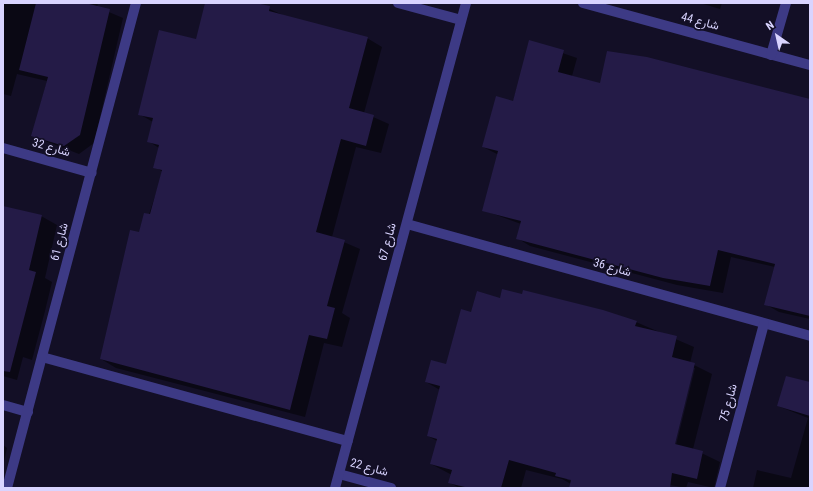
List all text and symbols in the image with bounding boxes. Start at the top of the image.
street label: شارع 44 [679,10,721,34]
north arrow [757,16,797,56]
text: N [764,18,776,33]
street label: شارع 32 [30,136,72,160]
street label: شارع 61 [48,221,72,263]
street label: شارع 67 [376,221,400,263]
street label: شارع 36 [591,256,633,280]
street label: شارع 75 [717,382,741,424]
street label: شارع 22 [348,456,390,480]

